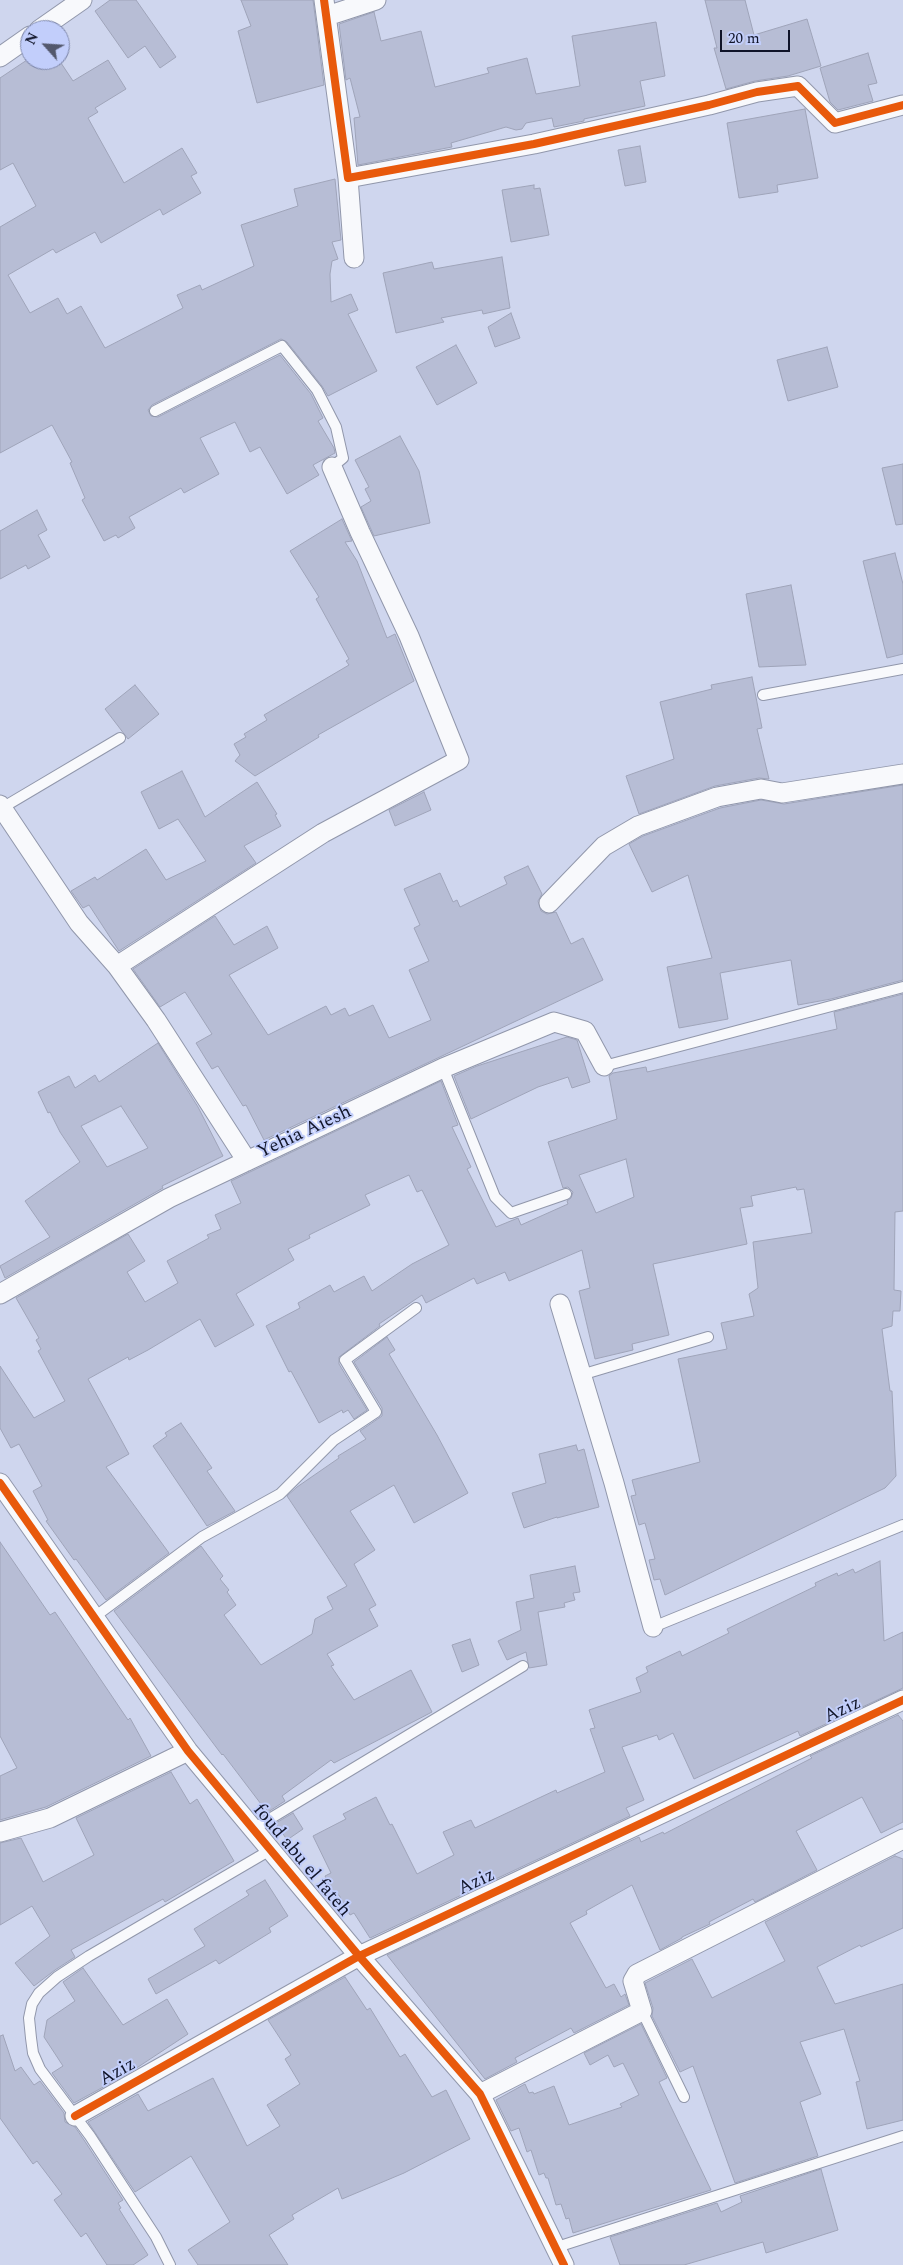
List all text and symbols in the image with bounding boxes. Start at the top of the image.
north arrow [20,20,70,70]
scale bar [723,20,793,52]
text: 20 m [728,27,760,50]
text: N [20,29,44,48]
street label: Yehia Aiesh [254,1101,356,1165]
street label: Aziz [821,1693,865,1729]
street label: foud abu el fateh [247,1800,355,1922]
street label: Aziz [455,1865,499,1901]
street label: Aziz [96,2054,140,2092]

